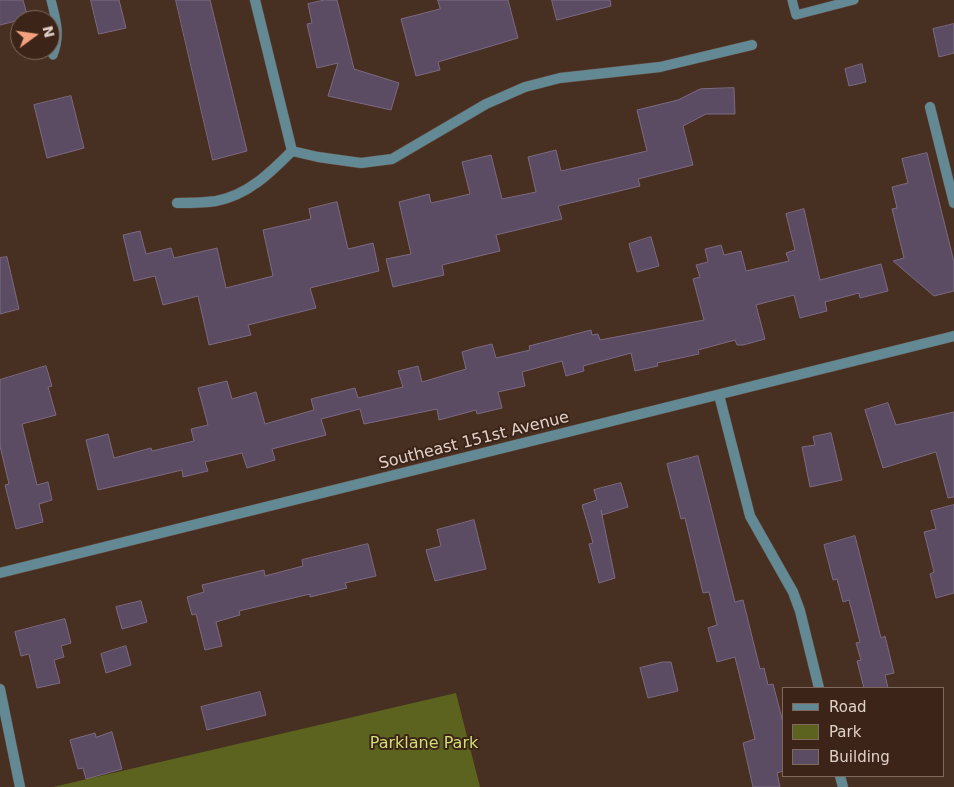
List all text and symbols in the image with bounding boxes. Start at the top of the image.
north arrow [10,10,60,60]
text: N [39,24,58,39]
street label: Southeast 151st Avenue [377,408,571,474]
legend [782,687,944,777]
text: Road [829,698,867,716]
text: Park [829,723,861,741]
park label: Parklane Park [370,734,478,754]
text: Building [829,748,890,766]

